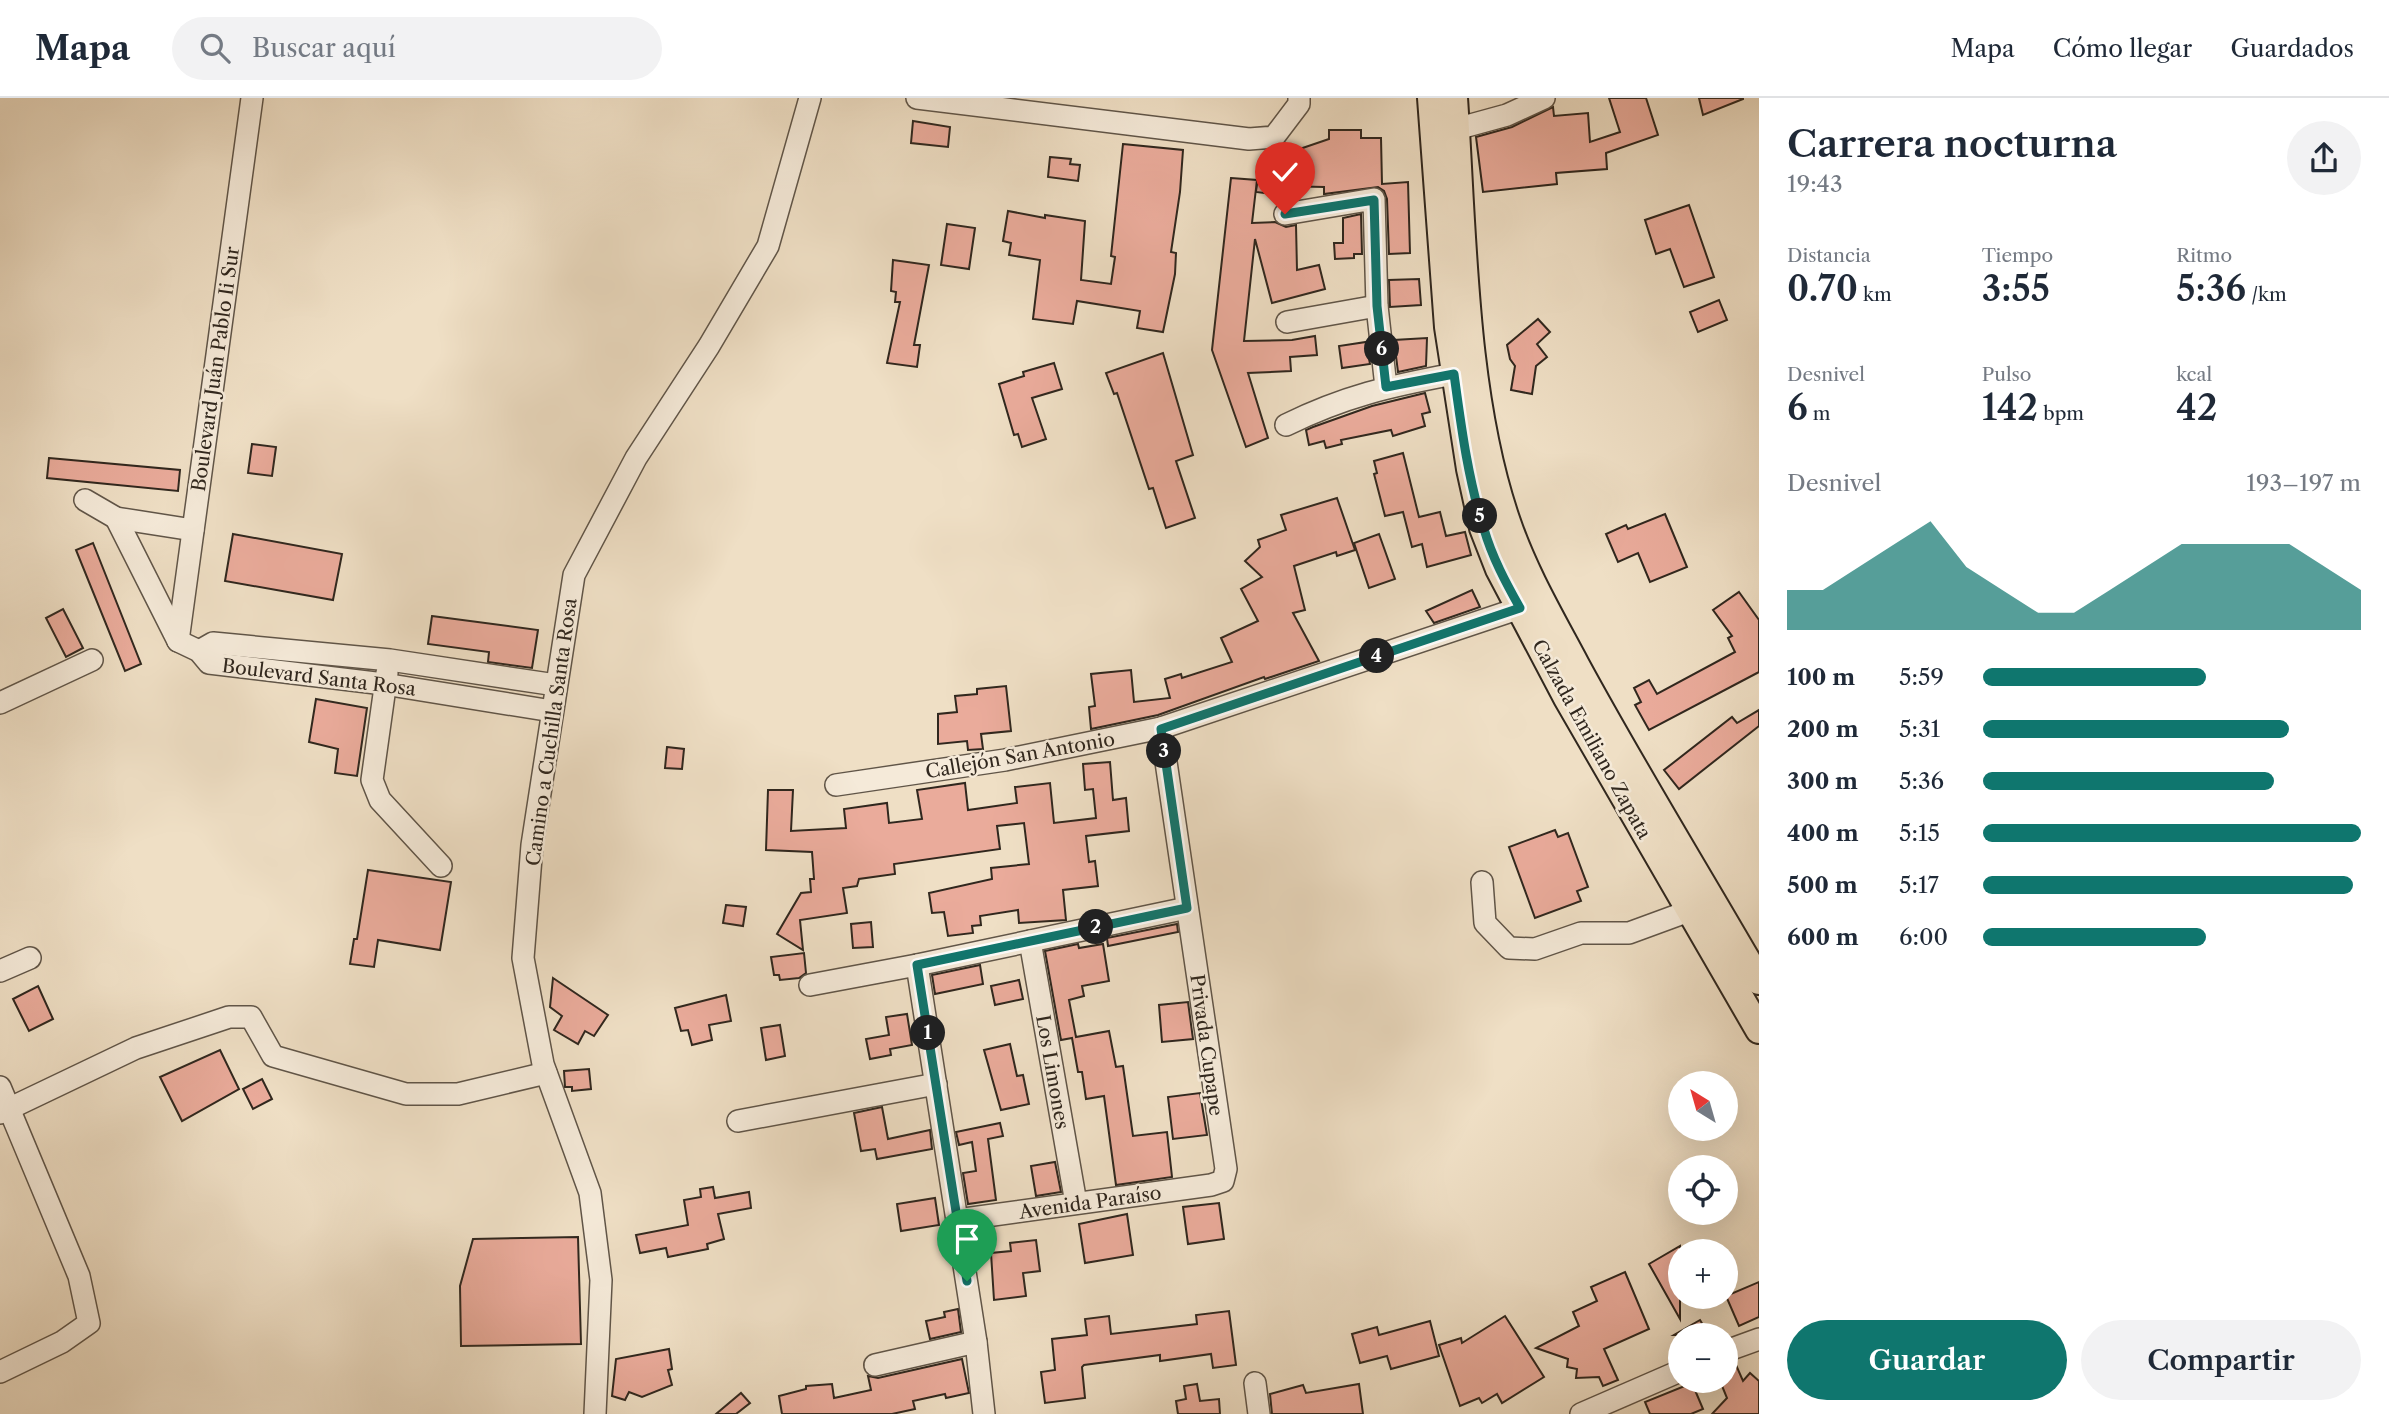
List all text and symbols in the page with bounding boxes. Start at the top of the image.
search box [172,17,662,80]
text: Mapa [35,28,130,69]
icon: search [196,29,234,67]
text: Buscar aquí [252,32,396,64]
text: Mapa [1950,34,2015,63]
text: Cómo llegar [2053,34,2192,63]
text: Guardados [2230,34,2354,63]
text: Carrera nocturna [1787,120,2117,167]
button: share [2287,121,2361,195]
pin [1255,142,1315,214]
icon: check [1266,153,1304,191]
text: 19:43 [1787,170,1843,198]
text: Distancia [1787,244,1871,267]
text: Tiempo [1982,244,2053,267]
text: Ritmo [2176,244,2232,267]
street label: Boulevard Juán Pablo Ii Sur [187,245,244,493]
text: 0.70 [1787,267,1858,310]
text: 3:55 [1982,267,2050,310]
text: 5:36 [2176,267,2246,310]
text: km [1858,283,1892,306]
text: /km [2246,283,2287,306]
pin: 6 [1364,331,1400,366]
text: 6 [1376,337,1387,360]
text: Desnivel [1787,363,1865,386]
text: Pulso [1982,363,2031,386]
text: kcal [2176,363,2212,386]
text: 6 [1787,386,1808,429]
text: 142 [1982,386,2038,429]
text: 42 [2176,386,2217,429]
text: m [1808,402,1831,425]
text: bpm [2038,402,2084,425]
text: Desnivel [1787,469,1881,497]
text: 193–197 m [2246,469,2361,497]
pin: 5 [1462,498,1498,534]
text: 5 [1474,504,1485,527]
street label: Camino a Cuchilla Santa Rosa [521,597,582,867]
street label: Calzada Emiliano Zapata [1527,635,1656,843]
pin: 4 [1360,638,1394,674]
text: 4 [1371,644,1382,667]
street label: Boulevard Santa Rosa [221,654,417,701]
text: 100 m [1787,663,1855,691]
text: 5:59 [1899,663,1944,691]
text: 200 m [1787,715,1859,743]
text: 5:31 [1899,715,1940,743]
street label: Callejón San Antonio [924,728,1117,783]
pin: 3 [1146,734,1182,768]
text: 3 [1158,739,1169,762]
text: 300 m [1787,767,1858,795]
text: 5:36 [1899,767,1944,795]
text: 400 m [1787,819,1859,847]
text: 5:15 [1899,819,1940,847]
text: 500 m [1787,871,1858,899]
text: 5:17 [1899,871,1939,899]
pin: 2 [1078,910,1114,944]
text: 2 [1090,915,1101,938]
text: 600 m [1787,923,1859,951]
text: 6:00 [1899,923,1948,951]
street label: Privada Cupape [1185,973,1228,1117]
street label: Los Limones [1031,1013,1074,1131]
pin: 1 [911,1016,946,1051]
text: 1 [923,1021,932,1044]
north arrow [1668,1071,1738,1141]
map controls [1668,1071,1738,1393]
button: locate [1668,1155,1738,1225]
street label: Avenida Paraíso [1016,1181,1163,1224]
pin [937,1209,997,1281]
icon: arrive [948,1220,986,1258]
button: + [1668,1239,1738,1309]
button: Guardar [1787,1320,2067,1400]
button: Compartir [2081,1320,2361,1400]
button: − [1668,1323,1738,1393]

